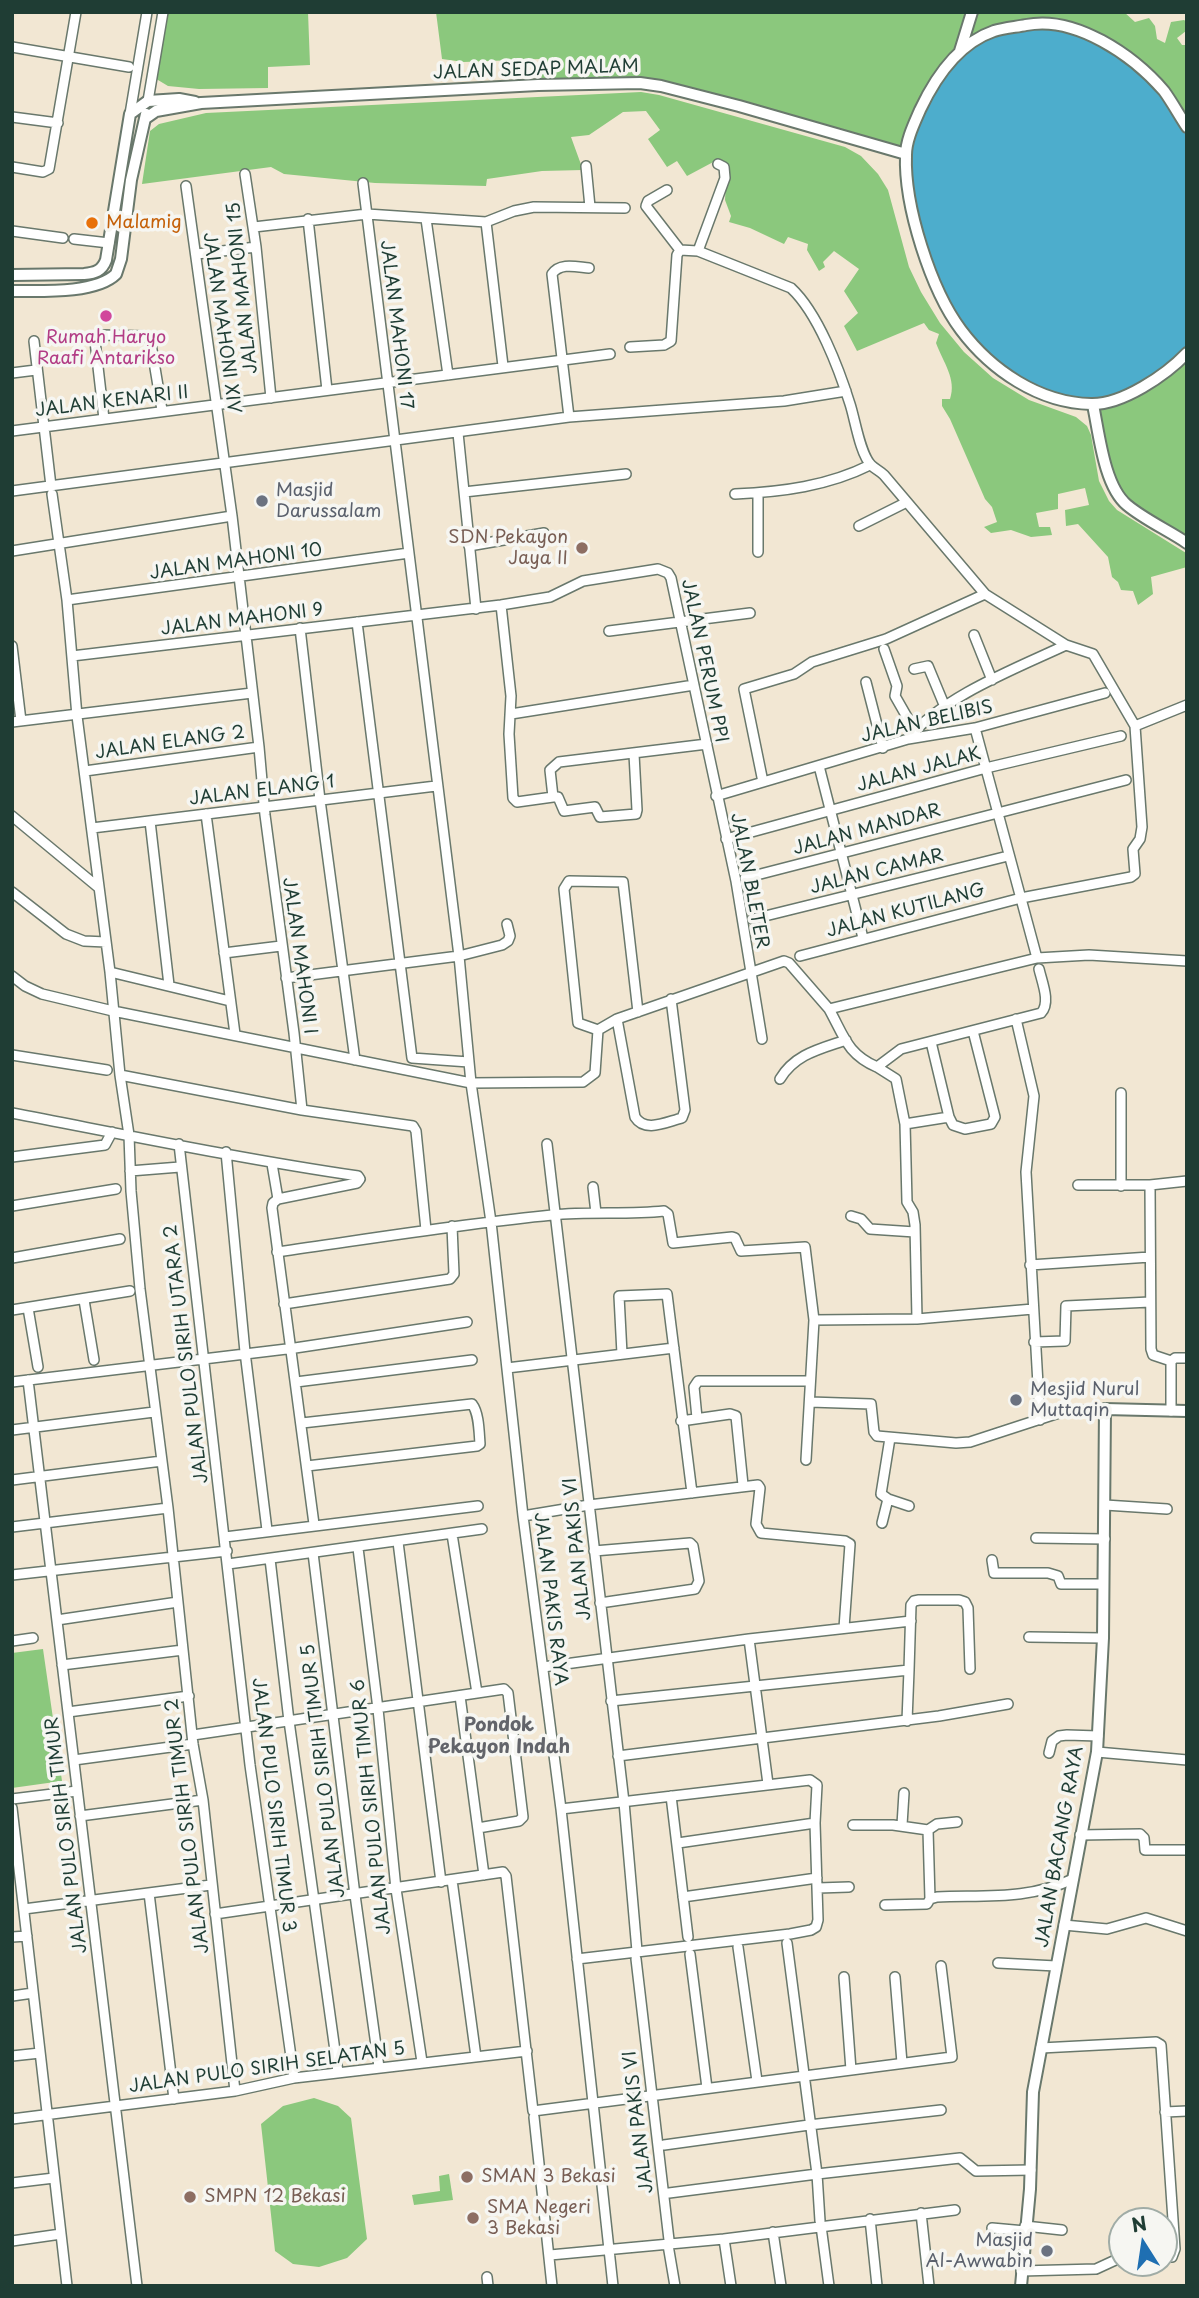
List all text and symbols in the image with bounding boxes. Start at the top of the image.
street label: JALAN SEDAP MALAM [433,56,639,84]
street label: JALAN MAHONI 15 [223,201,263,375]
place label: Malamig [106,212,182,234]
marker: Malamig [84,215,100,231]
street label: JALAN MAHONI XIV [198,231,244,415]
street label: JALAN MAHONI 17 [375,239,417,411]
marker: Rumah Haryo Raafi Antarikso [98,308,114,324]
place label: Rumah Haryo Raafi Antarikso [37,327,175,370]
street label: JALAN KENARI II [34,382,190,422]
place label: Masjid Darussalam [276,480,381,522]
marker: Masjid Darussalam [254,493,270,509]
place label: SDN Pekayon Jaya II [448,527,568,570]
street label: JALAN MAHONI 10 [148,539,324,585]
marker: SDN Pekayon Jaya II [574,540,590,556]
street label: JALAN PERUM PPI [676,577,732,745]
street label: JALAN MAHONI 9 [160,599,324,641]
street label: JALAN BELIBIS [859,696,995,748]
street label: JALAN ELANG 2 [94,722,246,764]
street label: JALAN JALAK [855,743,983,797]
street label: JALAN ELANG 1 [188,771,336,811]
street label: JALAN MANDAR [791,800,943,860]
street label: JALAN BLETER [725,811,773,951]
street label: JALAN CAMAR [808,845,946,899]
street label: JALAN MAHONI I [277,876,321,1036]
street label: JALAN KUTILANG [824,879,988,943]
street label: JALAN PULO SIRIH UTARA 2 [160,1223,214,1485]
place label: Mesjid Nurul Muttaqin [1030,1379,1139,1422]
marker: Mesjid Nurul Muttaqin [1008,1392,1024,1408]
street label: JALAN PAKIS VI [560,1476,596,1622]
street label: JALAN PAKIS RAYA [529,1511,571,1687]
street label: JALAN PULO SIRIH TIMUR 5 [298,1643,350,1899]
street label: JALAN PULO SIRIH TIMUR 3 [247,1677,299,1933]
street label: JALAN PULO SIRIH TIMUR 6 [348,1678,396,1936]
street label: JALAN PULO SIRIH TIMUR 2 [162,1697,214,1955]
street label: JALAN PULO SIRIH TIMUR [42,1715,92,1955]
district label: Pondok Pekayon Indah [428,1715,570,1759]
street label: JALAN BACANG RAYA [1032,1745,1088,1949]
street label: JALAN PULO SIRIH SELATAN 5 [128,2038,406,2098]
street label: JALAN PAKIS VI [620,2049,658,2195]
place label: SMAN 3 Bekasi [481,2166,616,2188]
marker: SMAN 3 Bekasi [459,2169,475,2185]
place label: SMPN 12 Bekasi [204,2186,346,2208]
marker: SMPN 12 Bekasi [182,2189,198,2205]
place label: SMA Negeri 3 Bekasi [487,2197,591,2240]
north arrow [1108,2207,1178,2277]
text: N [1129,2208,1149,2239]
marker: SMA Negeri 3 Bekasi [465,2210,481,2226]
place label: Masjid Al-Awwabin [926,2230,1033,2272]
marker: Masjid Al-Awwabin [1039,2243,1055,2259]

